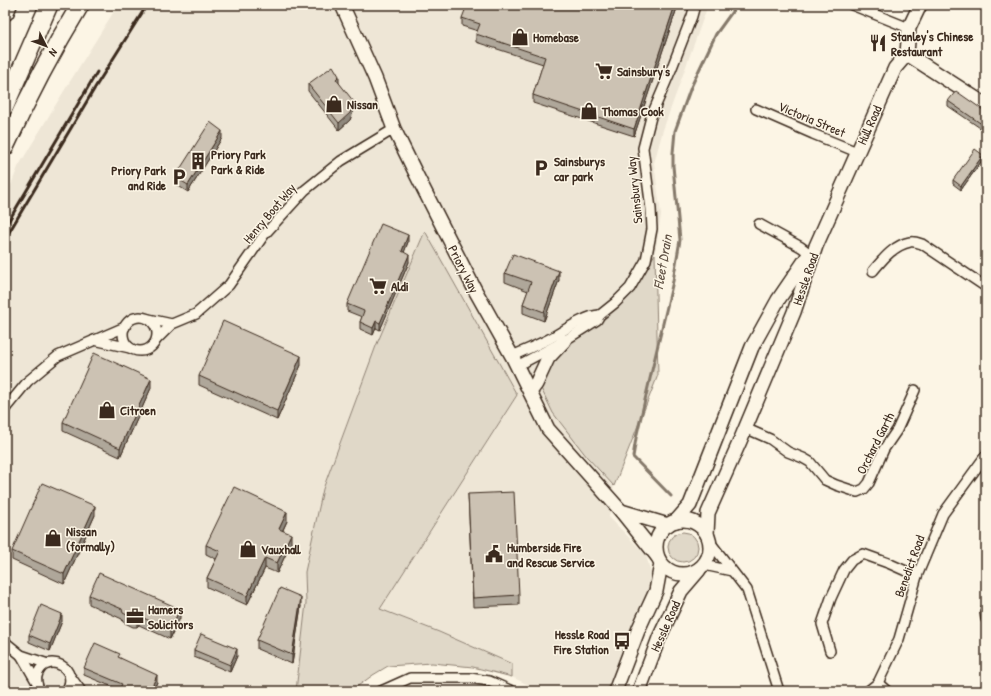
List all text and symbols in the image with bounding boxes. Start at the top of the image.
north arrow [26,26,66,66]
shop icon: Homebase [510,27,530,47]
place label: Stanley's Chinese Restaurant [891,27,974,60]
place label: Homebase [533,28,580,46]
restaurant icon: Stanley's Chinese Restaurant [868,33,888,53]
text: N [46,46,61,60]
supermarket icon: Sainsbury's [594,61,614,81]
place label: Sainsbury's [617,62,670,81]
shop icon: Nissan [324,94,344,114]
place label: Nissan [347,95,378,113]
street label: Victoria Street [776,97,849,141]
shop icon: Thomas Cook [579,101,599,121]
place label: Thomas Cook [601,102,664,120]
street label: Hull Road [852,103,886,147]
place label: Priory Park Park & Ride [211,145,266,178]
building icon: Priory Park Park & Ride [188,151,208,171]
place label: Sainsburys car park [554,152,605,186]
street label: Sainsbury Way [621,155,646,225]
parking icon: Sainsburys car park [531,158,551,178]
place label: Priory Park and Ride [111,161,167,194]
parking icon: Priory Park and Ride [169,167,189,187]
street label: Henry Boot Way [238,179,300,247]
water label: Fleet Drain [648,232,676,291]
street label: Priory Way [444,242,484,296]
street label: Hessle Road [788,250,822,308]
supermarket icon: Aldi [368,276,388,296]
place label: Aldi [391,277,409,295]
shop icon: Citroen [97,400,117,420]
place label: Citroen [120,401,156,419]
street label: Orchard Garth [852,409,899,477]
place label: Nissan (formally) [66,522,115,556]
shop icon: Nissan (formally) [43,528,63,548]
street label: Benedict Road [889,533,929,599]
place label: Humberside Fire and Rescue Service [507,538,596,571]
shop icon: Vauxhall [238,539,258,559]
place label: Vauxhall [261,540,301,558]
public building icon: Humberside Fire and Rescue Service [484,544,504,564]
street label: Hessle Road [646,598,684,654]
place label: Hamers Solicitors [148,600,193,633]
office icon: Hamers Solicitors [125,606,145,626]
place label: Hessle Road Fire Station [553,625,610,658]
bus stop icon: Hessle Road Fire Station [612,631,632,651]

